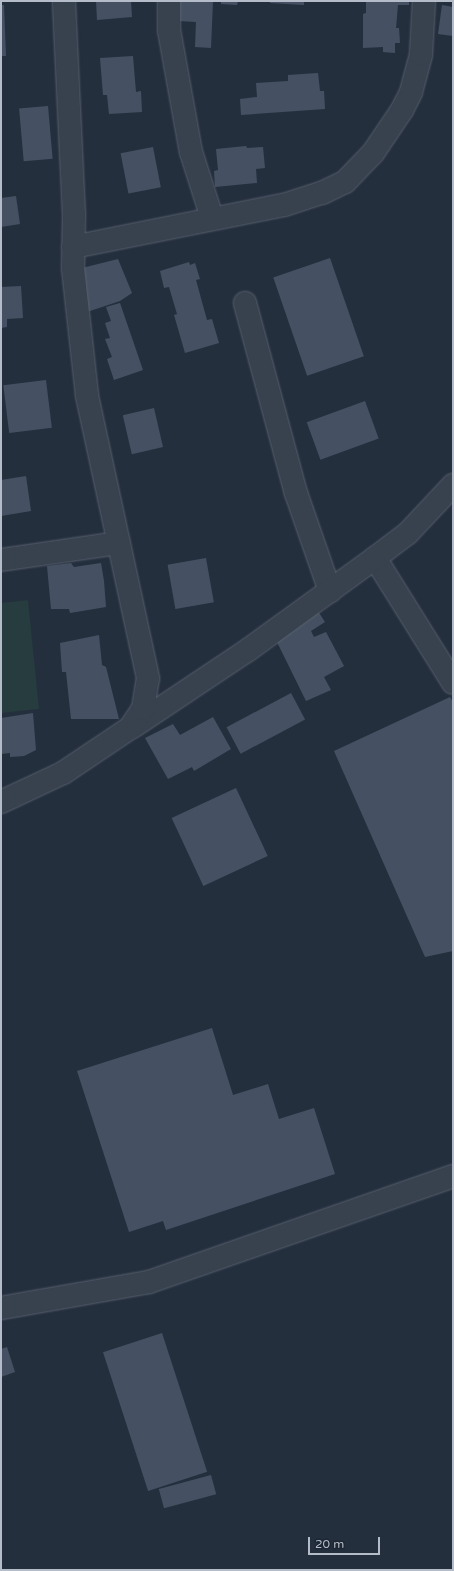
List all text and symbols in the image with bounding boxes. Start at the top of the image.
scale bar [310,1529,382,1555]
text: 20 m [315,1537,344,1551]

